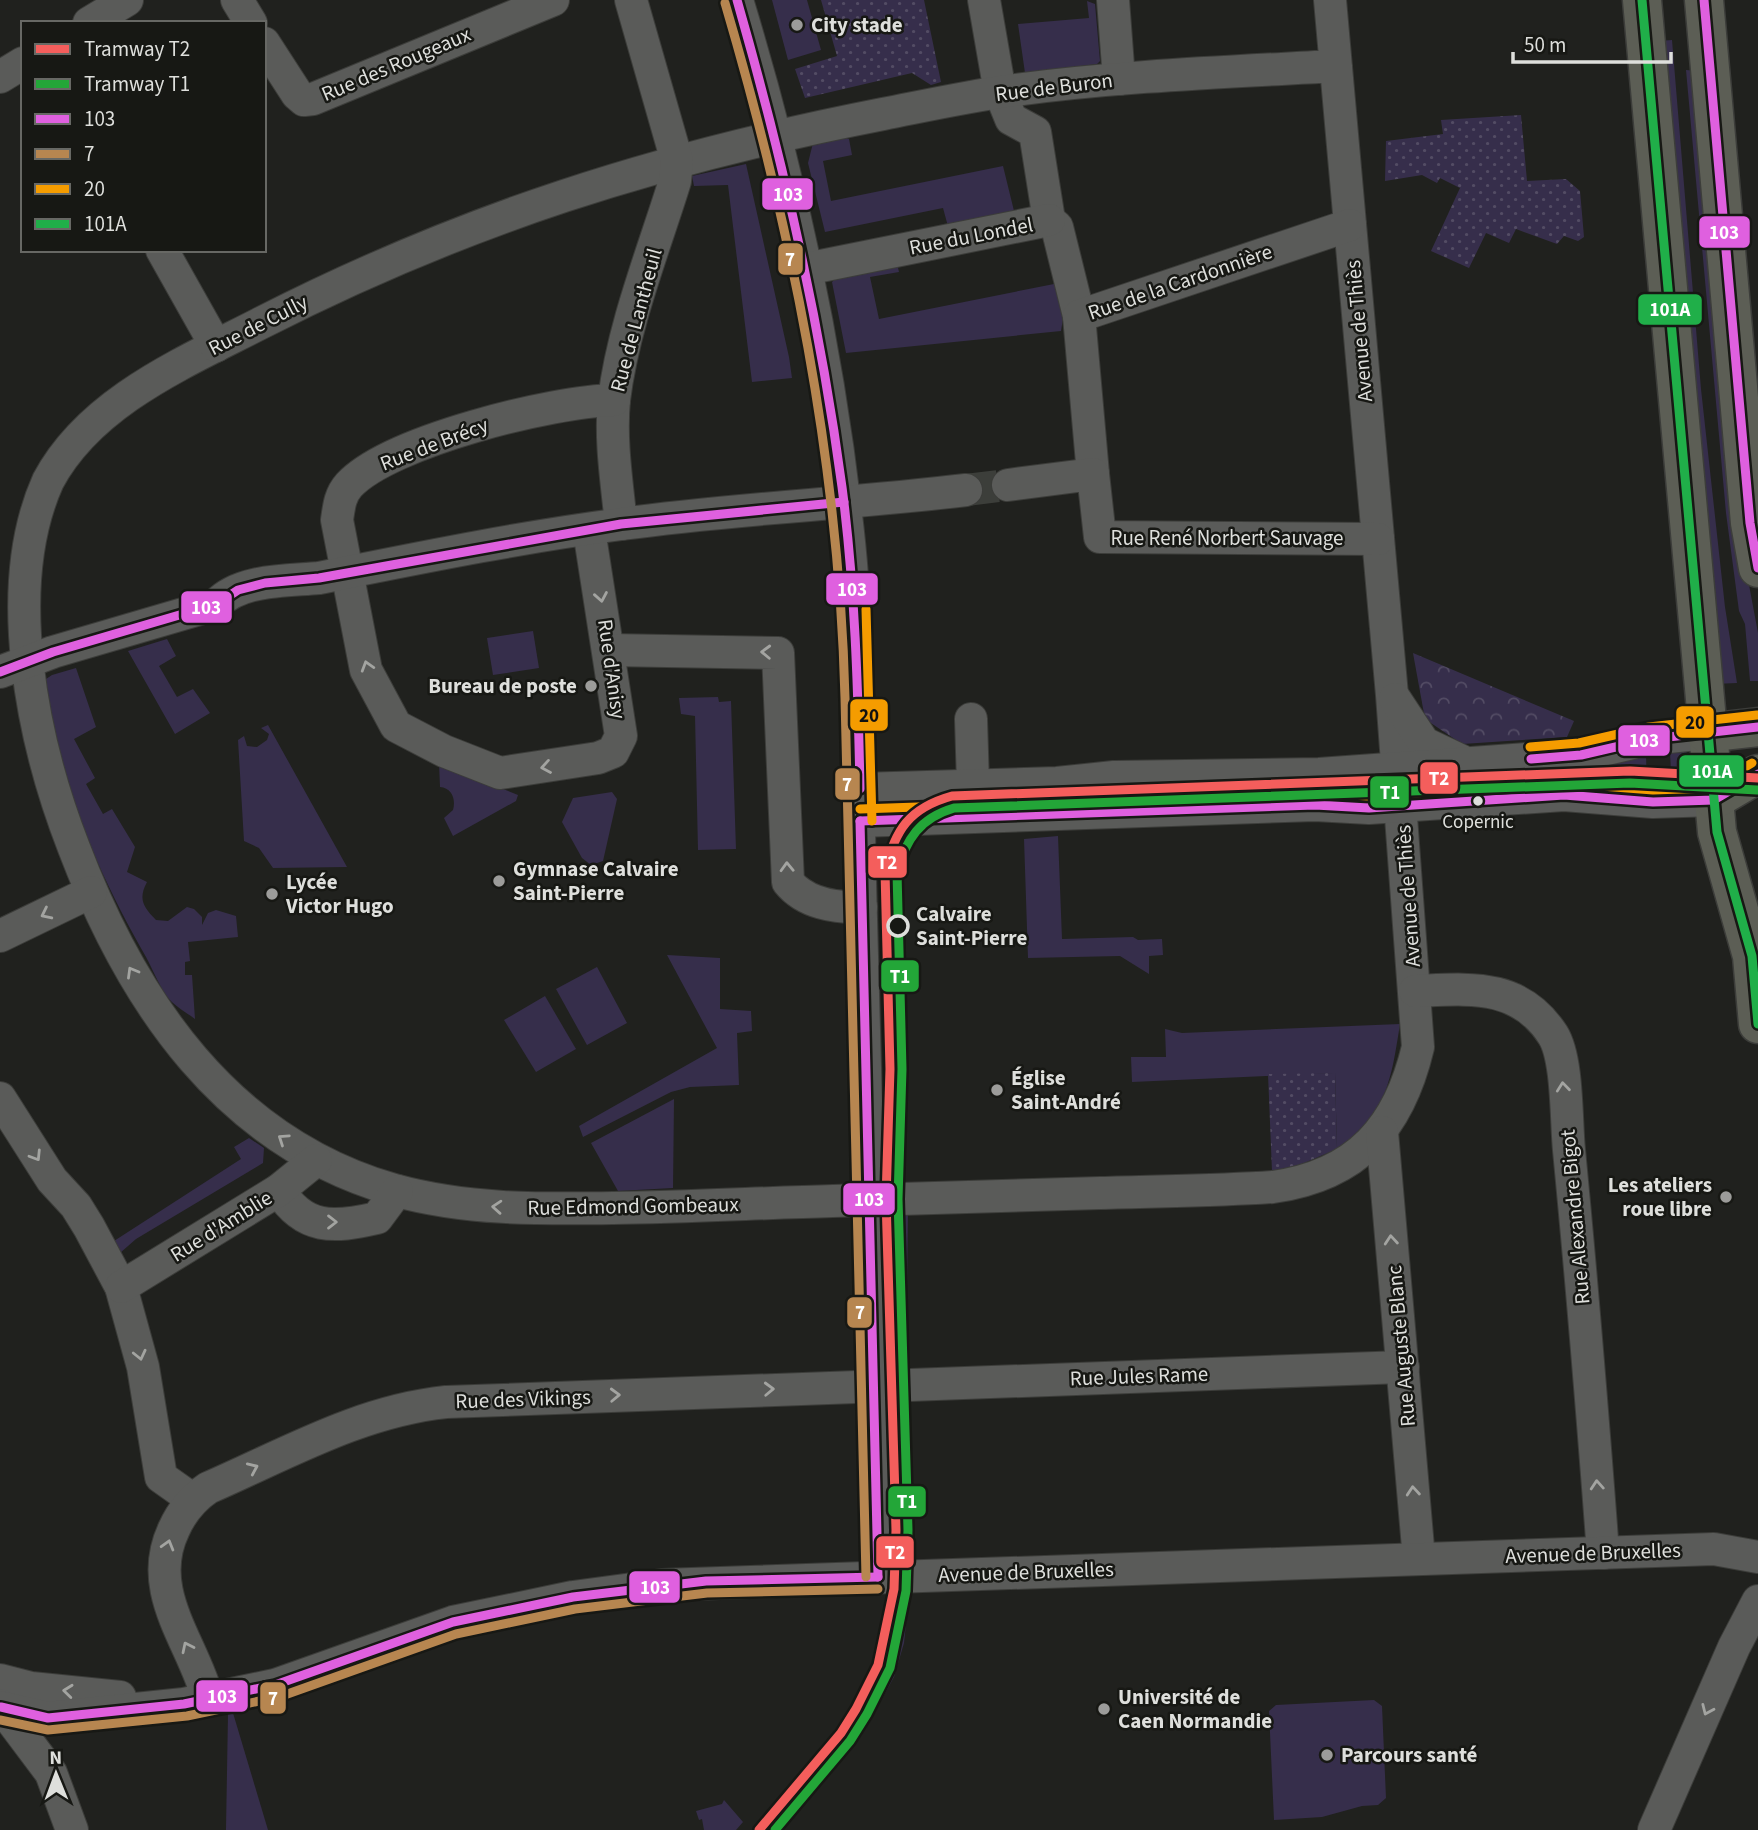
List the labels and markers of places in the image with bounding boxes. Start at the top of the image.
place label: City stade [811,10,903,40]
marker: City stade [789,17,805,33]
place label: Bureau de poste [428,671,577,701]
marker: Bureau de poste [583,678,599,694]
marker: Copernic [1471,794,1485,808]
place label: Copernic [1442,809,1514,836]
place label: Gymnase Calvaire Saint-Pierre [513,854,679,908]
place label: Lycée Victor Hugo [285,867,394,921]
marker: Gymnase Calvaire Saint-Pierre [491,873,507,889]
marker: Lycée Victor Hugo [264,886,280,902]
place label: Calvaire Saint-Pierre [916,899,1028,953]
marker: Calvaire Saint-Pierre [887,915,909,937]
place label: Église Saint-André [1011,1063,1121,1117]
marker: Église Saint-André [989,1082,1005,1098]
place label: Les ateliers roue libre [1608,1170,1712,1224]
marker: Les ateliers roue libre [1718,1189,1734,1205]
place label: Université de Caen Normandie [1118,1682,1272,1736]
marker: Université de Caen Normandie [1096,1701,1112,1717]
place label: Parcours santé [1341,1740,1478,1770]
marker: Parcours santé [1319,1747,1335,1763]

